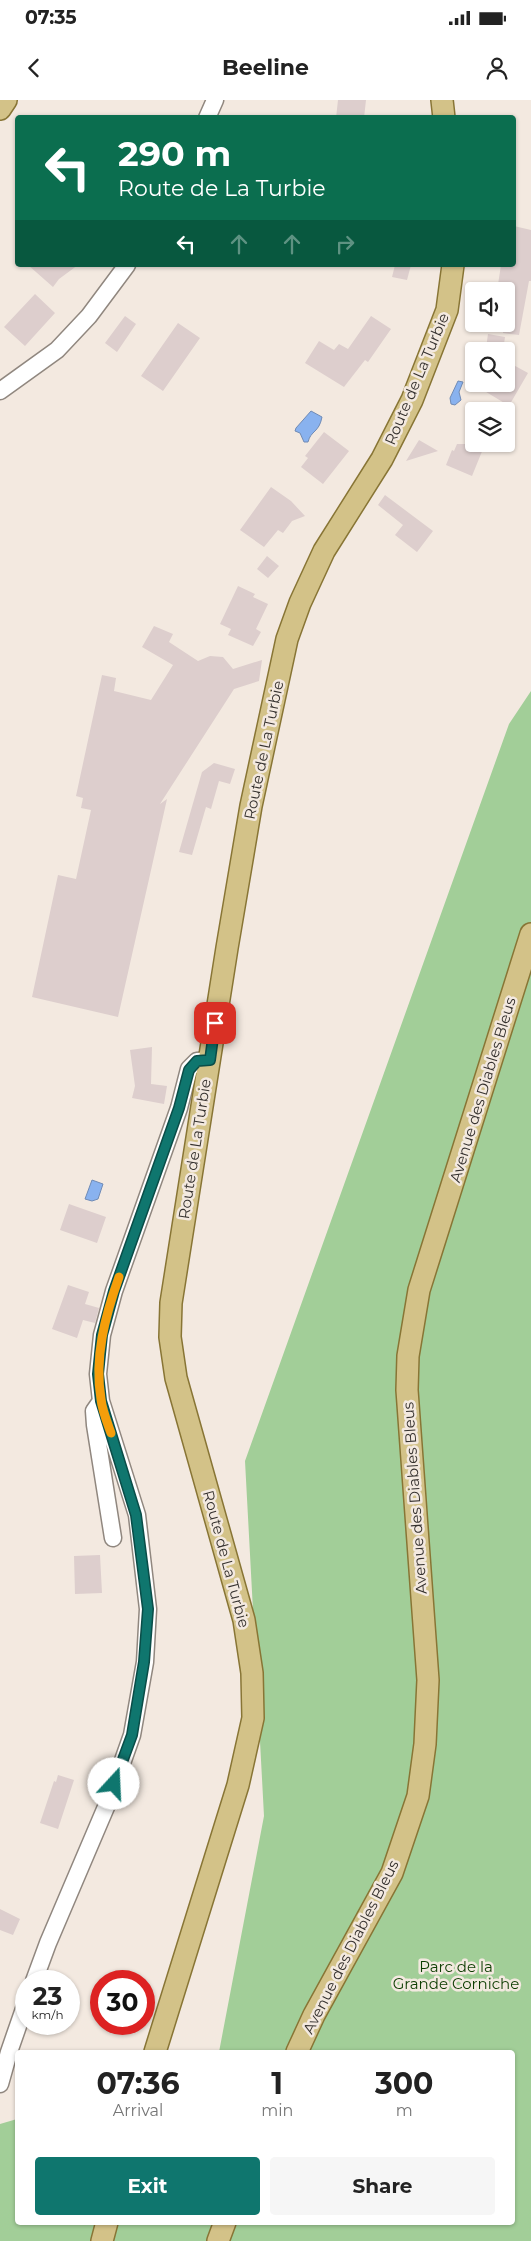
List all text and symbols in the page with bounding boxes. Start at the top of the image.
text: 07:35 [25,6,77,29]
icon: back [20,54,48,82]
text: Beeline [222,54,309,81]
icon: person [483,54,511,82]
text: 290 m [118,132,231,175]
icon: left [35,135,100,200]
text: Route de La Turbie [118,175,326,202]
icon: left [172,230,200,258]
icon: ahead [225,230,253,258]
icon: ahead [278,230,306,258]
icon: right [331,230,359,258]
map controls [465,282,515,452]
button: sound [465,282,515,332]
street label: Route de La Turbie [380,310,453,448]
button: search [465,342,515,392]
button: layers [465,402,515,452]
street label: Route de La Turbie [240,679,288,821]
street label: Avenue des Diables Bleus [445,995,520,1185]
pin [194,1002,236,1044]
icon: arrive [201,1009,229,1037]
street label: Route de La Turbie [174,1078,215,1220]
street label: Avenue des Diables Bleus [398,1401,431,1595]
street label: Route de La Turbie [199,1488,254,1630]
position arrow [87,1757,139,1809]
street label: Avenue des Diables Bleus [298,1857,403,2037]
park label: Parc de la Grande Corniche [393,1957,519,1993]
speed limit sign: 30 [90,1970,155,2035]
text: 23 [33,1981,62,2011]
text: km/h [31,2007,64,2022]
text: 07:36 [97,2065,180,2102]
text: 1 [271,2065,283,2102]
text: 300 [375,2065,433,2102]
text: Arrival [113,2101,163,2120]
text: min [261,2101,293,2120]
text: m [396,2101,413,2120]
button: Exit [35,2157,260,2215]
button: Share [270,2157,495,2215]

